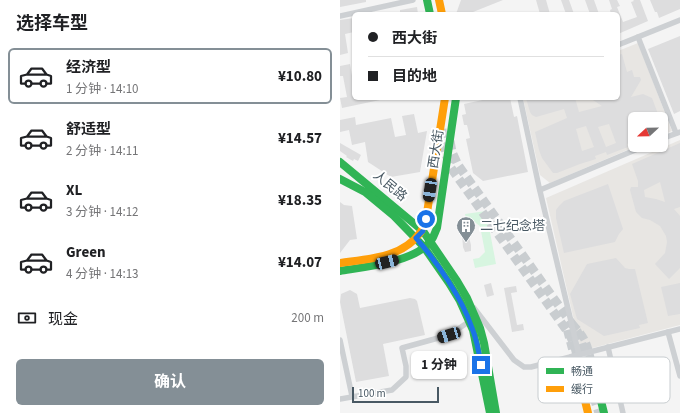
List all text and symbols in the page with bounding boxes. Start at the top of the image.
text: 选择车型 [16,11,88,36]
text: 西大街 [392,28,437,49]
text: 经济型 [66,57,111,78]
icon: car [18,58,54,94]
text: ¥10.80 [278,66,322,87]
text: 目的地 [392,66,437,87]
text: 1 分钟 · 14:10 [66,80,139,98]
north arrow [628,112,668,152]
map controls [628,112,668,152]
text: 舒适型 [66,119,111,140]
icon: car [18,120,54,156]
text: ¥14.57 [278,128,322,149]
street label: 西大街 [424,128,448,170]
text: 2 分钟 · 14:11 [66,142,139,160]
street label: 人民路 [369,167,411,205]
car [422,177,438,203]
text: XL [66,180,82,201]
icon: car [18,182,54,218]
text: ¥18.35 [278,190,322,211]
text: 3 分钟 · 14:12 [66,203,139,221]
route start [417,210,435,228]
building icon: 二七纪念塔 [455,215,477,243]
place label: 二七纪念塔 [480,217,545,235]
text: Green [66,242,106,263]
icon: car [18,244,54,280]
text: ¥14.07 [278,252,322,273]
car [374,253,400,271]
text: 4 分钟 · 14:13 [66,265,139,283]
icon: cash [16,307,38,329]
text: 现金 [48,309,78,330]
text: 200 m [291,309,324,327]
car [436,326,462,344]
callout: 1 分钟 [411,351,467,379]
text: 1 分钟 [421,356,457,374]
route end [472,356,490,374]
legend [538,357,670,403]
button: 确认 [16,359,324,405]
text: 畅通 [571,364,593,379]
text: 缓行 [571,382,593,397]
scale bar [352,385,439,404]
text: 100 m [358,386,386,401]

